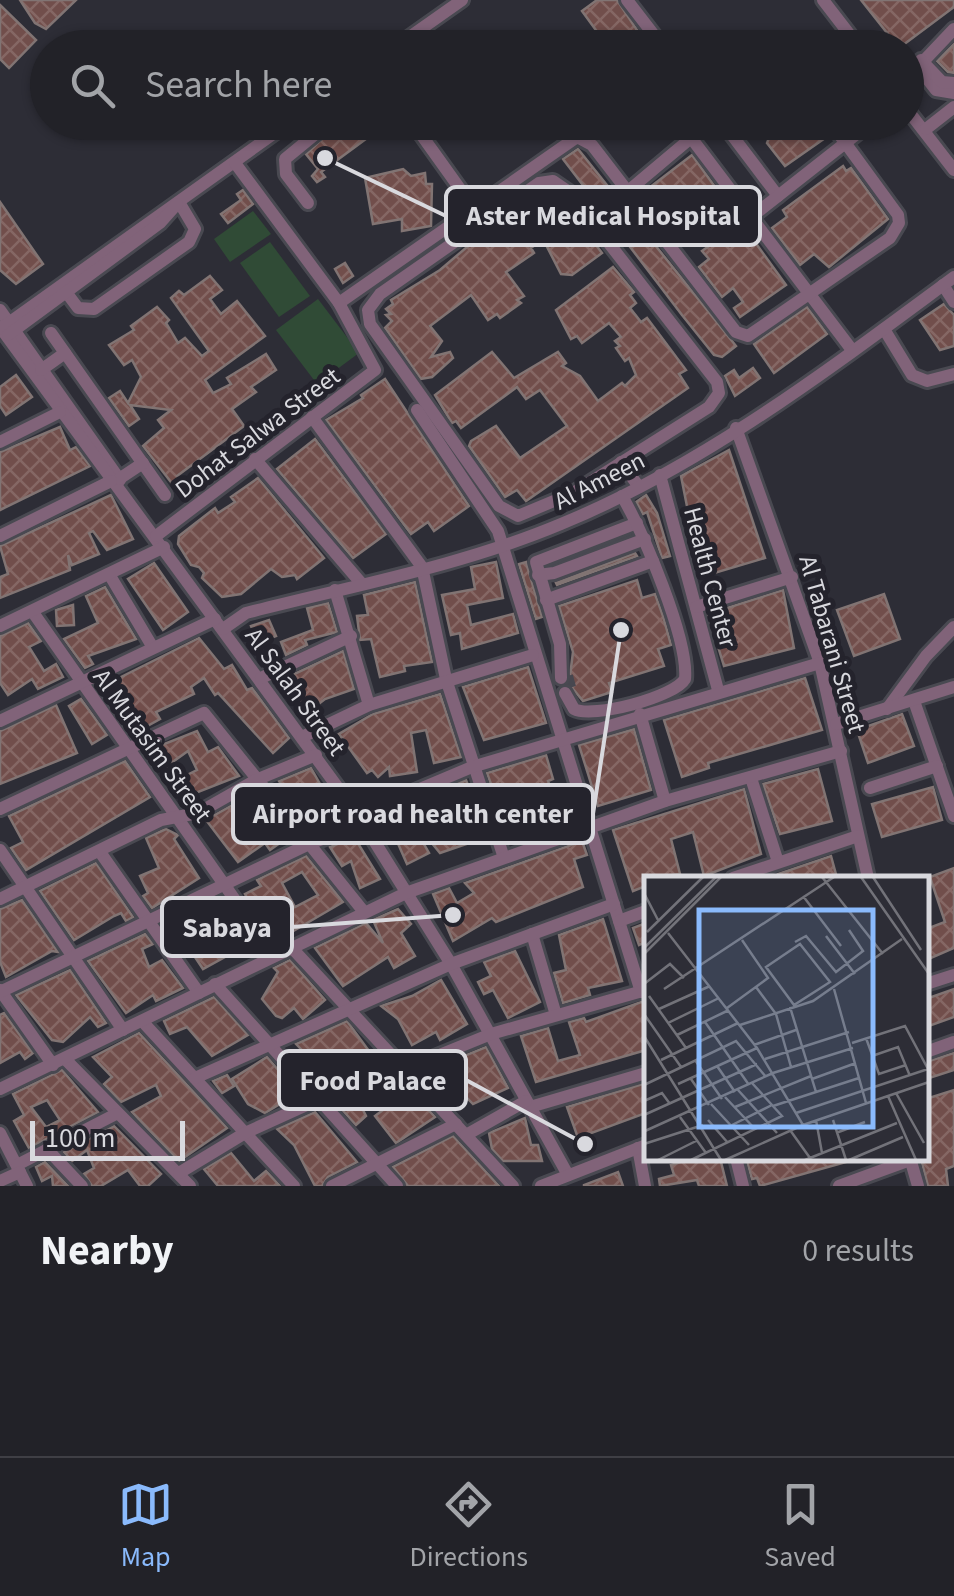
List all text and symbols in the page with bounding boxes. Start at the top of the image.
search box [30,30,924,140]
icon: search [65,58,120,113]
text: Search here [145,58,332,112]
callout: Aster Medical Hospital [446,187,760,245]
text: Aster Medical Hospital [465,196,740,236]
street label: Dohat Salwa Street [167,358,348,507]
street label: Al Ameen [548,443,651,519]
street label: Health Center [674,503,746,652]
street label: Al Tabarani Street [789,551,875,738]
street label: Al Salah Street [236,620,354,764]
street label: Al Mutasim Street [84,661,221,830]
callout: Airport road health center [233,785,593,843]
text: Airport road health center [252,794,574,834]
inset map [644,876,929,1161]
callout: Sabaya [162,898,292,956]
text: Sabaya [182,908,272,948]
callout: Food Palace [279,1051,466,1109]
text: Food Palace [300,1061,447,1101]
scale bar [30,1116,185,1160]
text: 100 m [45,1118,116,1158]
text: Nearby [40,1221,174,1281]
text: 0 results [802,1228,914,1274]
tab: Map [118,1477,173,1577]
tab: Directions [410,1477,528,1577]
tab: Saved [764,1477,836,1577]

